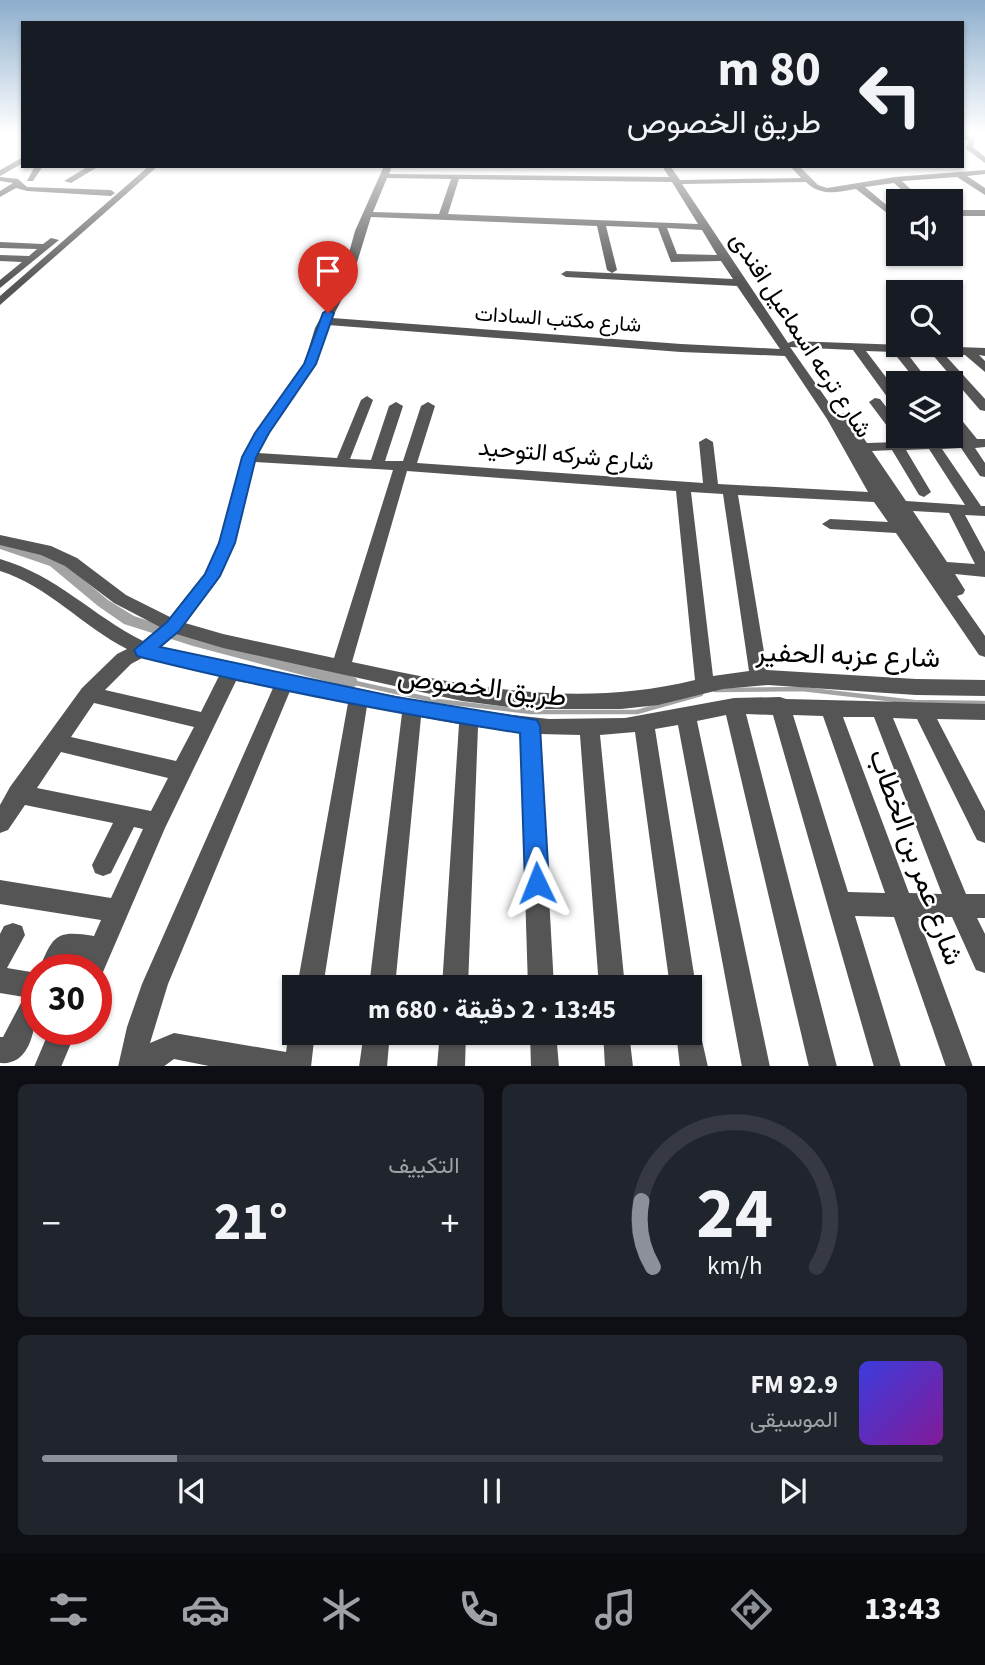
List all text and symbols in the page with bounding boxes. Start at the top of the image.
text: 80 m [717,35,821,105]
icon: left [845,49,936,140]
text: طريق الخصوص [627,100,821,146]
map controls [886,189,963,448]
button: sound [886,189,963,266]
street label: شارع ترعه اسماعيل افندى [721,225,881,445]
pin [298,241,358,313]
icon: arrive [309,252,347,290]
button: search [886,280,963,357]
street label: شارع مكتب السادات [474,298,642,340]
button: layers [886,371,963,448]
street label: شارع شركه التوحيد [477,430,655,480]
street label: شارع عزبه الحفير [754,632,941,678]
street label: طريق الخصوص [395,657,569,717]
street label: شارع عمر بن الخطاب [858,743,974,971]
position arrow [500,846,574,920]
speed limit sign: 30 [21,954,112,1045]
text: 13:45 · 2 دقيقة · 680 m [368,991,616,1028]
text: التكييف [388,1149,460,1182]
text: 24 [696,1162,773,1266]
text: 21° [214,1186,288,1260]
text: − [42,1197,61,1251]
text: + [441,1197,460,1251]
text: km/h [707,1247,762,1283]
text: 92.9 FM [750,1366,838,1403]
text: الموسيقى [750,1403,838,1436]
icon: previous [173,1472,211,1510]
icon: pause [473,1472,511,1510]
icon: next [774,1472,812,1510]
icon: filters [44,1585,93,1634]
icon: car [181,1585,230,1634]
icon: climate [317,1585,366,1634]
icon: phone [454,1585,503,1634]
icon: music [591,1585,640,1634]
icon: directions [727,1585,776,1634]
text: 13:43 [864,1586,941,1632]

